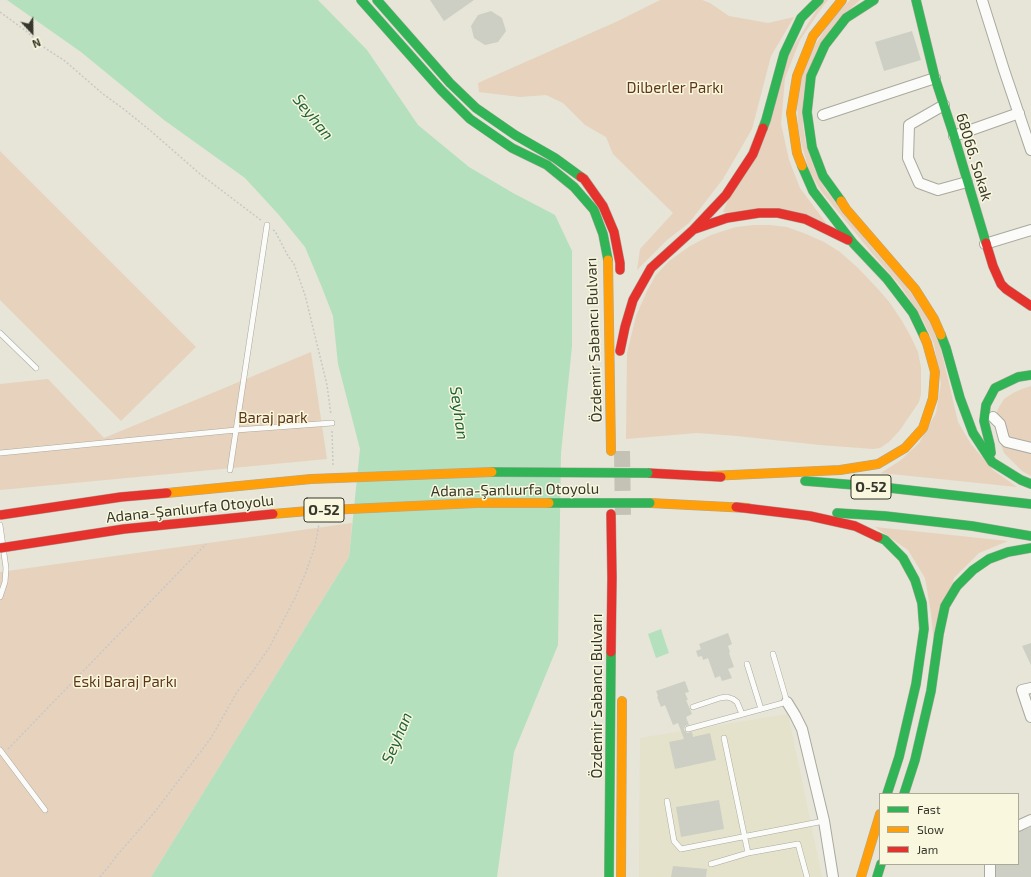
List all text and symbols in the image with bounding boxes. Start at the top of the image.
north arrow [12,12,52,52]
text: N [31,36,43,51]
park label: Dilberler Parkı [626,79,724,97]
water label: Seyhan [289,90,337,144]
street label: 68066. Sokak [952,111,996,203]
street label: Özdemir Sabancı Bulvarı [582,257,606,423]
water label: Seyhan [446,385,472,441]
park label: Baraj park [238,409,308,427]
road number: O-52 [851,475,891,499]
street label: Adana-Şanlıurfa Otoyolu [431,480,599,500]
street label: Adana-Şanlıurfa Otoyolu [105,491,275,527]
road number: O-52 [304,498,344,522]
street label: Özdemir Sabancı Bulvarı [588,614,606,778]
park label: Eski Baraj Parkı [73,673,177,691]
water label: Seyhan [378,709,416,767]
legend [879,793,1019,865]
text: Fast [917,802,940,816]
text: Slow [917,822,944,836]
text: Jam [917,842,938,856]

